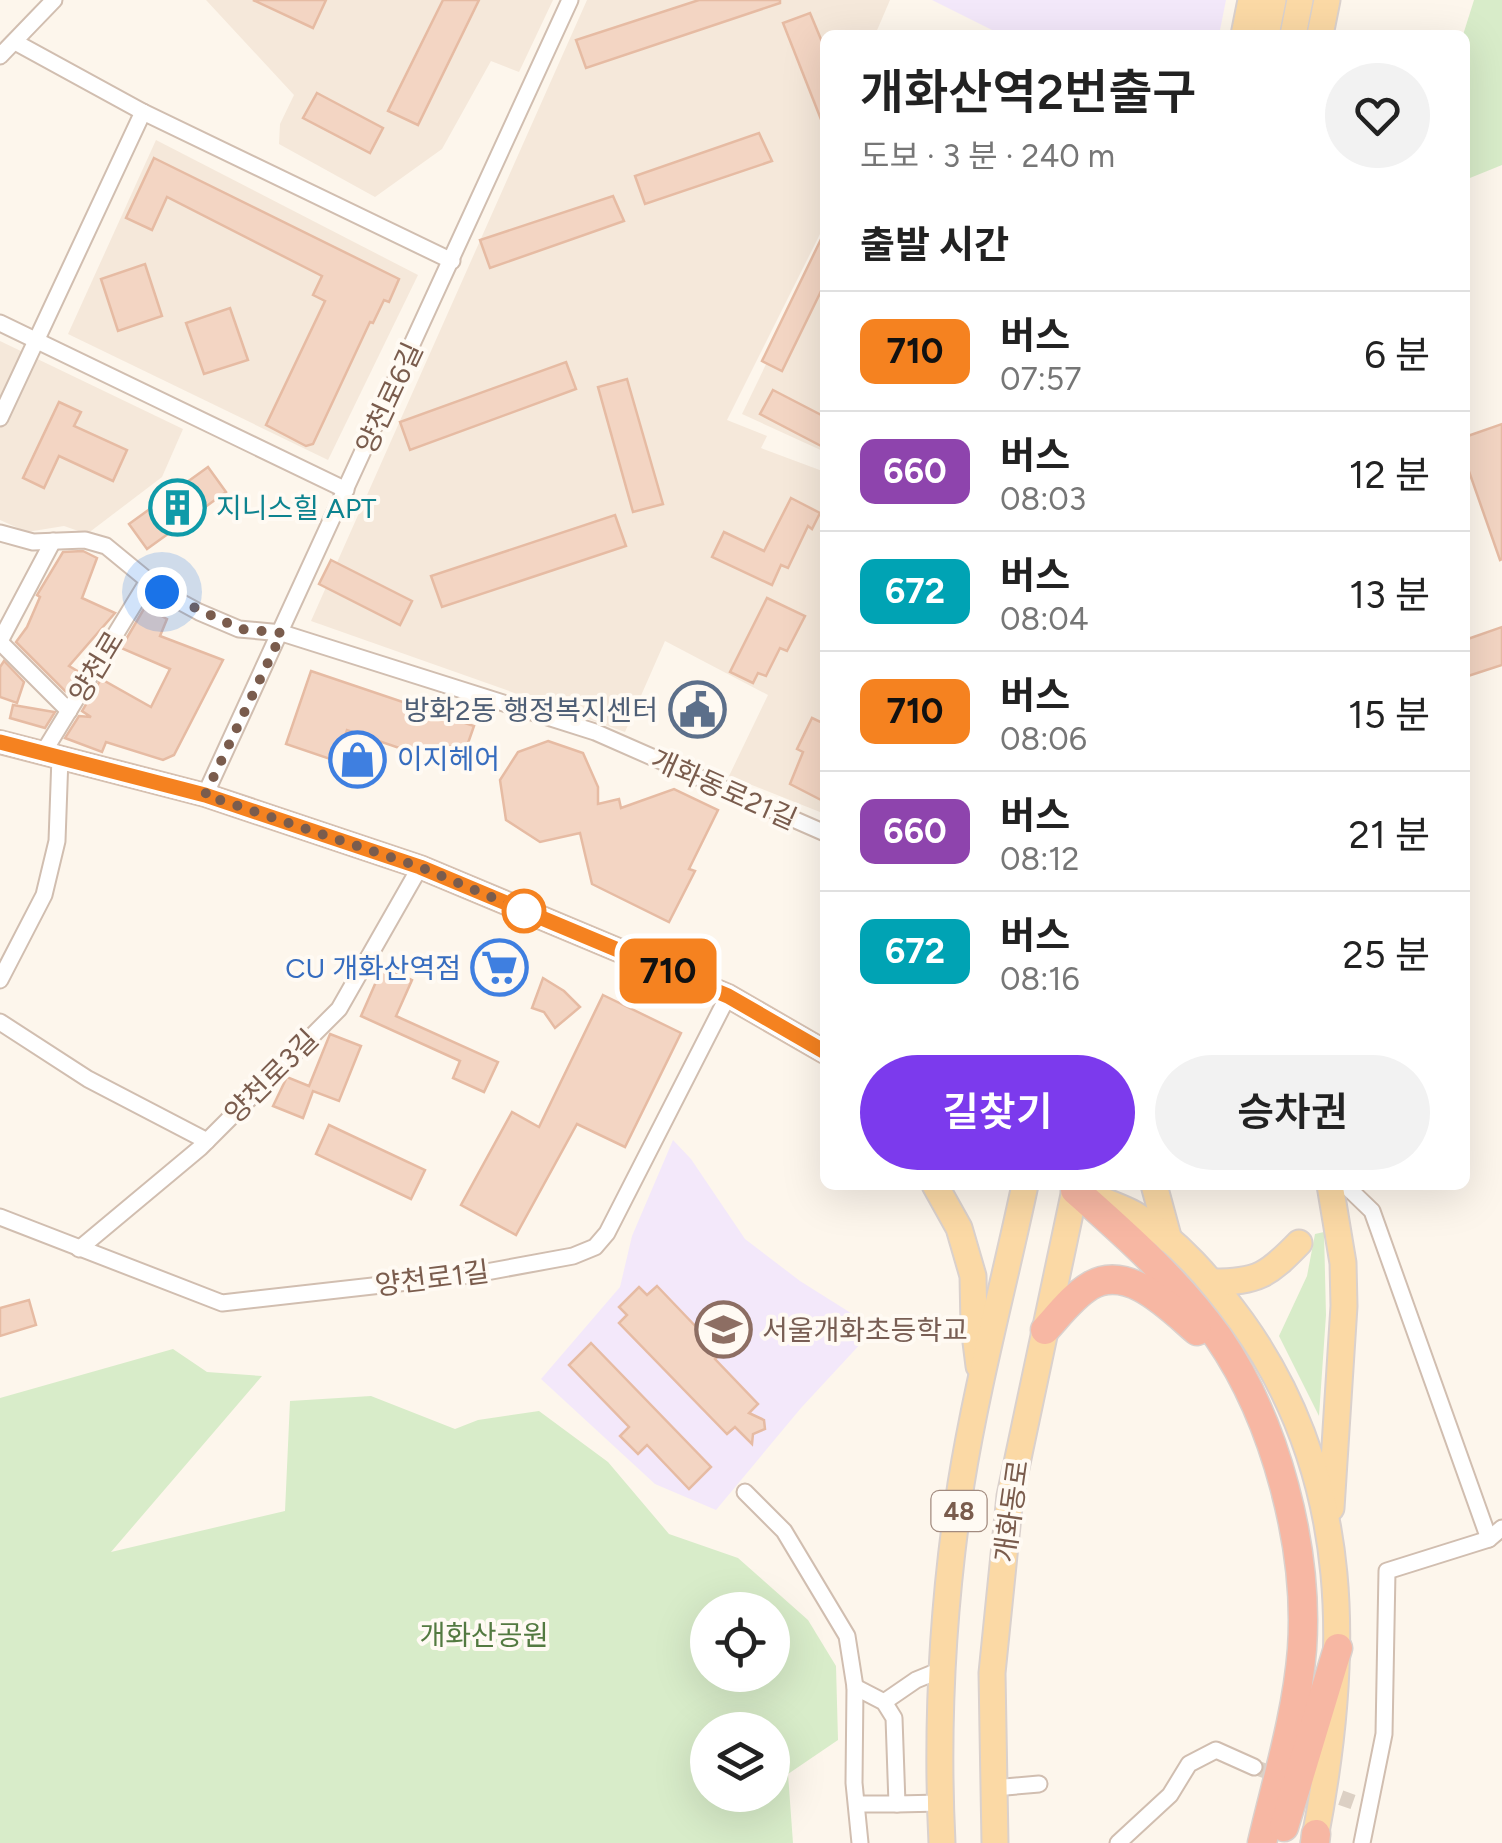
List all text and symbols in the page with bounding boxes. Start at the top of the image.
text: 개화산역2번출구 [860,63,1197,121]
button: heart [1325,63,1430,168]
text: 도보 · 3 분 · 240 m [860,137,1115,175]
text: 출발 시간 [860,222,1009,268]
text: 버스 [1000,313,1070,359]
text: 710 [887,330,943,372]
text: 6 분 [1364,332,1430,378]
street label: 양천로6길 [348,337,430,459]
text: 07:57 [1000,360,1081,398]
text: 버스 [1000,433,1070,479]
text: 660 [883,450,947,492]
text: 12 분 [1349,452,1430,498]
building icon: 지니스힐 APT [147,478,207,538]
text: 08:03 [1000,480,1086,518]
place label: 지니스힐 APT [216,491,377,525]
text: 버스 [1000,553,1070,599]
your location [137,567,187,617]
text: 672 [885,570,945,612]
text: 13 분 [1349,572,1430,618]
text: 08:04 [1000,600,1089,638]
street label: 양천로 [62,625,130,709]
text: 버스 [1000,673,1070,719]
public building icon: 방화2동 행정복지센터 [667,680,727,740]
text: 710 [887,690,943,732]
text: 15 분 [1348,692,1430,738]
place label: 방화2동 행정복지센터 [404,693,658,727]
text: 08:06 [1000,720,1087,758]
shop icon: 이지헤어 [328,729,388,789]
place label: 이지헤어 [397,742,500,776]
street label: 개화동로21길 [646,742,802,836]
text: 버스 [1000,793,1070,839]
text: 660 [883,810,947,852]
text: 21 분 [1349,812,1430,858]
text: 08:12 [1000,840,1079,878]
unlabelled marker [503,890,545,932]
text: 버스 [1000,913,1070,959]
text: 672 [885,930,945,972]
text: 25 분 [1343,932,1430,978]
supermarket icon: CU 개화산역점 [470,938,530,998]
line badge: 710 [610,938,726,1004]
text: 710 [640,950,696,992]
place label: CU 개화산역점 [285,951,461,985]
text: 08:16 [1000,960,1080,998]
street label: 양천로3길 [217,1022,325,1130]
button: 길찾기 [860,1055,1135,1170]
button: 승차권 [1155,1055,1430,1170]
street label: 양천로1길 [373,1254,491,1302]
school or university icon: 서울개화초등학교 [693,1300,753,1360]
place label: 서울개화초등학교 [762,1313,968,1347]
street label: 개화동로 [987,1458,1035,1564]
road number: 48 [932,1491,986,1531]
map controls [690,1592,790,1812]
button: locate [690,1592,790,1692]
park label: 개화산공원 [420,1618,548,1652]
button: layers [690,1712,790,1812]

